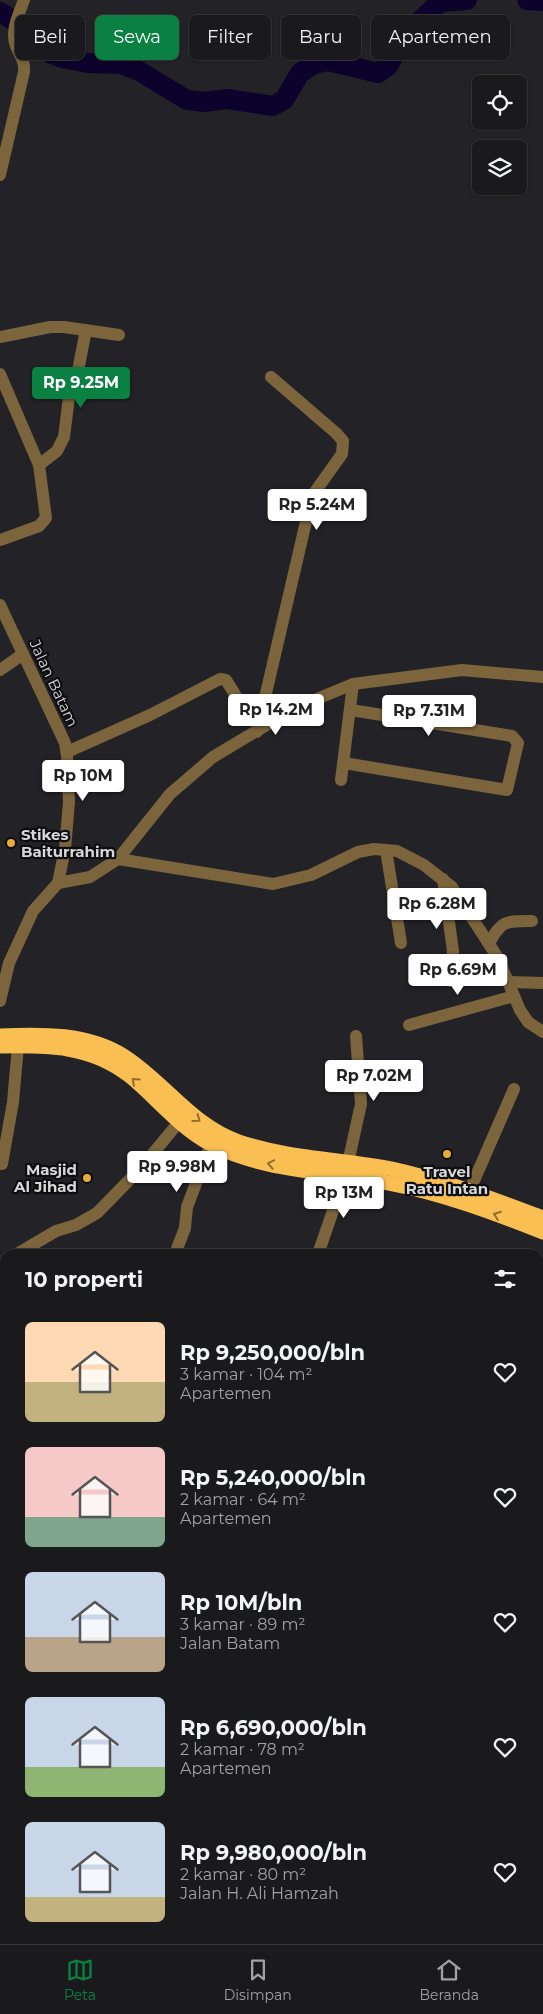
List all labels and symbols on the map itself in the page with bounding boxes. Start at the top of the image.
pin: Rp 9.25M [29,366,133,409]
pin: Rp 5.24M [265,488,369,531]
street label: Jalan Batam [25,635,82,730]
pin: Rp 14.2M [224,694,328,736]
pin: Rp 7.31M [377,694,481,737]
pin: Rp 10M [42,760,124,802]
place label: Stikes Baiturrahim [21,825,115,861]
marker: Stikes Baiturrahim [5,837,17,849]
pin: Rp 6.28M [385,888,489,930]
pin: Rp 6.69M [406,954,510,996]
pin: Rp 7.02M [322,1060,426,1102]
one-way arrow [132,1078,141,1087]
one-way arrow [191,1113,200,1121]
marker: Travel Ratu Intan [441,1148,453,1160]
pin: Rp 9.98M [125,1150,229,1193]
place label: Masjid Al Jihad [13,1160,77,1196]
one-way arrow [267,1160,276,1170]
place label: Travel Ratu Intan [406,1162,488,1198]
marker: Masjid Al Jihad [81,1172,93,1184]
pin: Rp 13M [303,1176,385,1219]
one-way arrow [494,1211,502,1221]

